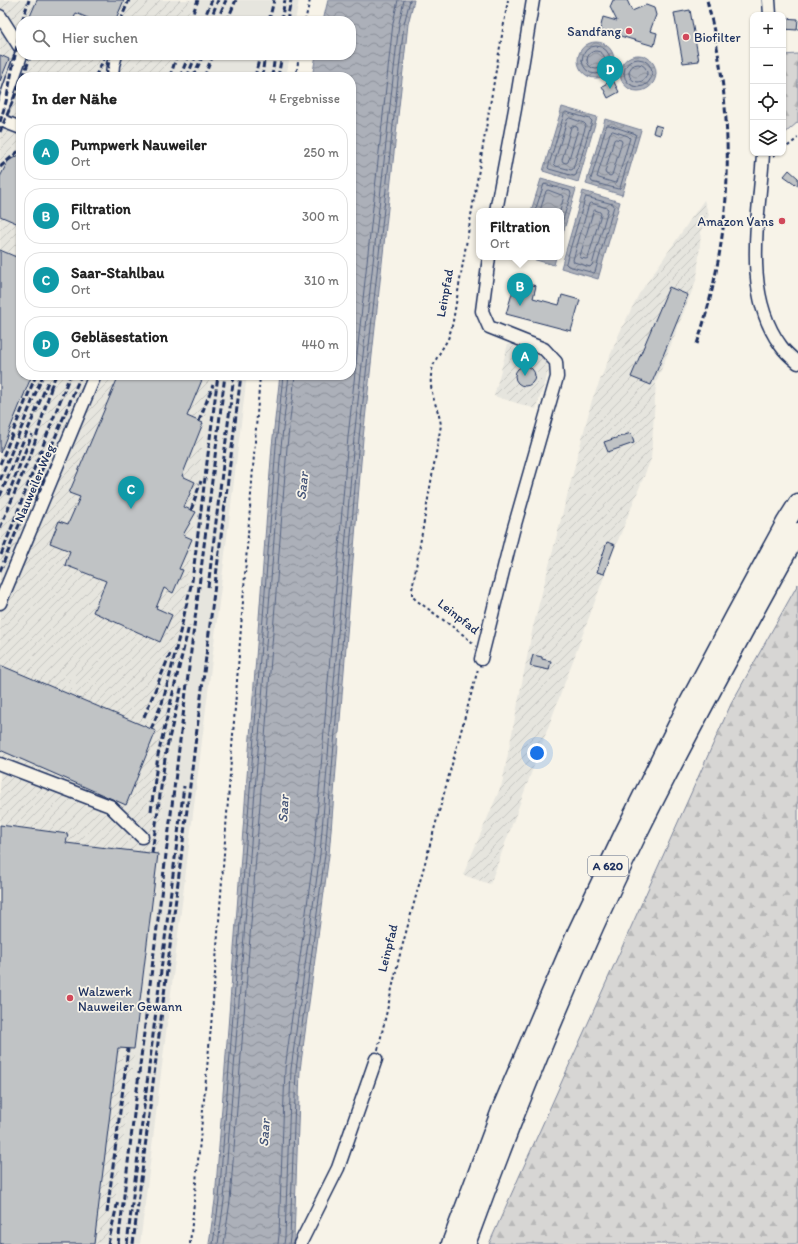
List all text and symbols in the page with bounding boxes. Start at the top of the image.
map controls [750,12,786,156]
button: + [750,12,786,48]
search box [16,16,356,60]
place label: Sandfang [567,24,621,39]
marker: Sandfang [624,26,634,36]
icon: search [30,27,52,49]
text: Hier suchen [62,29,138,47]
place label: Biofilter [694,30,741,45]
marker: Biofilter [681,32,691,42]
button: − [750,48,786,84]
pin: D [597,56,623,89]
button: locate [750,84,786,120]
text: In der Nähe [32,88,117,108]
text: 4 Ergebnisse [269,91,340,106]
button: layers [750,120,786,156]
text: Pumpwerk Nauweiler [71,136,207,154]
text: A [42,145,50,160]
text: 250 m [303,145,339,160]
text: Ort [71,154,90,169]
text: Filtration [71,200,131,218]
popup [476,208,564,260]
text: B [42,209,50,224]
text: 300 m [302,209,339,224]
place label: Amazon Vans [698,214,774,229]
marker: Amazon Vans [777,216,787,226]
text: Ort [71,218,90,233]
text: Filtration [490,218,550,236]
text: Ort [490,236,510,251]
text: Saar-Stahlbau [71,264,164,282]
street label: Leinpfad [433,268,456,318]
text: C [42,273,50,288]
text: 310 m [304,273,339,288]
pin: B [507,273,533,306]
text: Ort [71,282,90,297]
text: Gebläsestation [71,328,168,346]
text: D [42,337,50,352]
text: 440 m [302,337,339,352]
pin: A [512,343,538,376]
text: Ort [71,346,90,361]
street label: Nauweiler Weg [11,442,58,524]
water label: Saar [293,470,313,501]
pin: C [118,476,144,509]
street label: Leinpfad [435,595,482,637]
your location [527,743,547,763]
water label: Saar [274,793,293,823]
road number: A 620 [588,856,628,876]
street label: Leinpfad [374,923,401,974]
place label: Walzwerk Nauweiler Gewann [78,984,183,1014]
marker: Walzwerk Nauweiler Gewann [65,993,75,1003]
water label: Saar [255,1117,274,1147]

